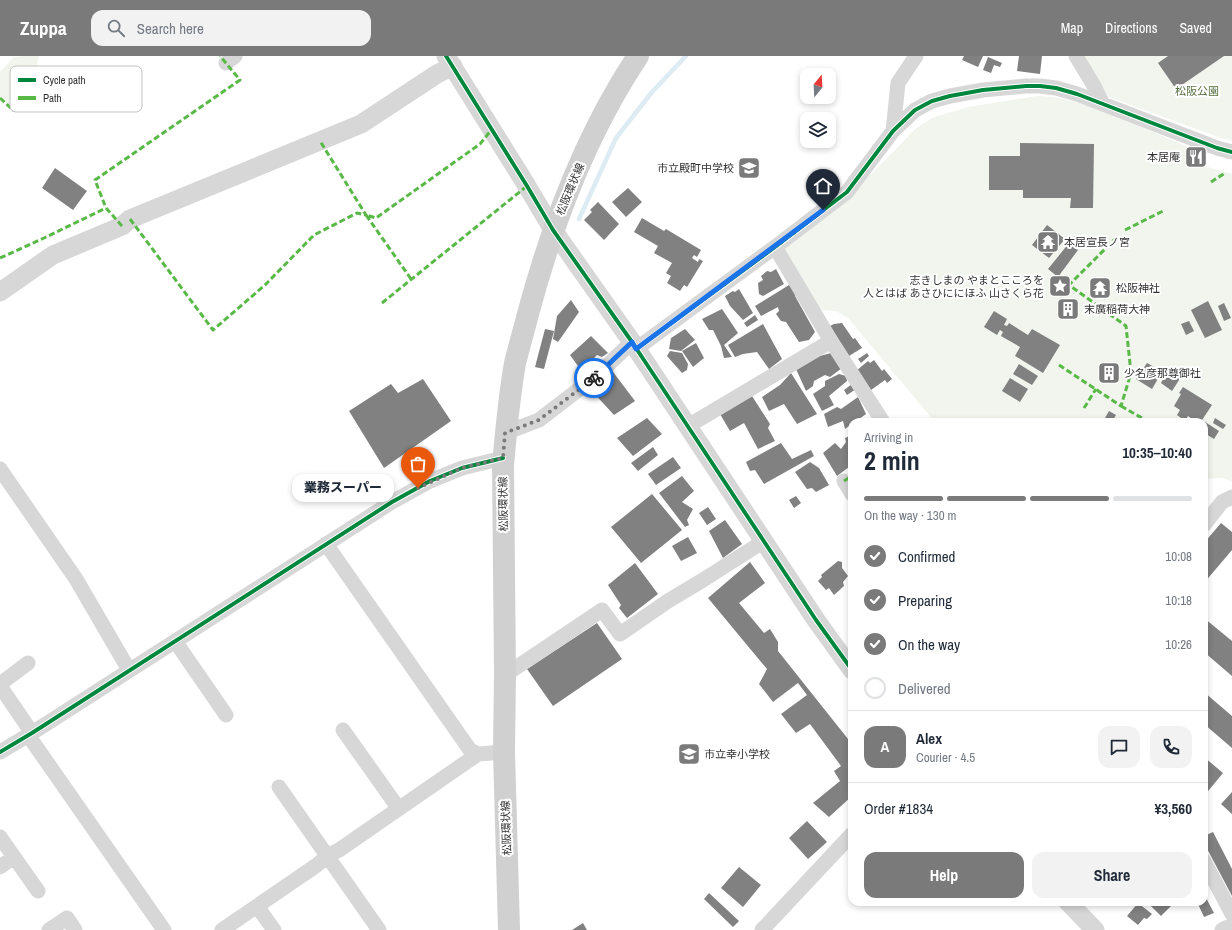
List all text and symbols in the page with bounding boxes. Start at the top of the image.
search box [91,10,371,46]
text: Zuppa [20,15,67,41]
icon: search [105,17,127,39]
text: Search here [137,18,204,39]
text: Map [1061,19,1083,37]
text: Directions [1105,19,1157,37]
text: Saved [1179,19,1212,37]
legend [10,66,142,112]
north arrow [800,68,836,104]
map controls [800,68,836,148]
text: Cycle path [43,73,86,87]
park label: 松阪公園 [1175,84,1219,98]
text: Path [43,91,62,105]
button: layers [800,112,836,148]
restaurant icon: 本居庵 [1183,144,1209,170]
place label: 本居庵 [1147,150,1180,164]
school or university icon: 市立殿町中学校 [736,155,762,181]
street label: 松阪環状線 [553,161,587,217]
place label: 市立殿町中学校 [657,161,734,175]
pin [806,169,840,210]
icon: home [812,175,834,197]
temple icon: 本居宣長ノ宮 [1035,229,1061,255]
place label: 本居宣長ノ宮 [1064,235,1130,249]
place label: 志きしまの やまとこころを 人とはば あさひににほふ 山さくら花 [863,273,1044,300]
place icon: 志きしまの やまとこころを 人とはば あさひににほふ 山さくら花 [1047,273,1073,299]
temple icon: 松阪神社 [1087,275,1113,301]
place label: 松阪神社 [1116,281,1160,295]
building icon: 末廣稲荷大神 [1055,296,1081,322]
place label: 末廣稲荷大神 [1084,302,1150,316]
courier [574,358,614,398]
building icon: 少名彦那尊御社 [1096,360,1122,386]
place label: 少名彦那尊御社 [1124,366,1201,380]
icon: bike [583,367,605,389]
text: Arriving in [864,429,913,446]
text: 10:35–10:40 [1122,442,1192,463]
text: 2 min [864,443,920,478]
pin [401,447,435,488]
icon: bag [407,453,429,475]
callout: 業務スーパー [292,474,394,502]
street label: 松阪環状線 [496,476,510,532]
text: 業務スーパー [304,479,382,496]
text: On the way · 130 m [864,507,956,524]
icon: check [864,545,886,567]
text: Confirmed [898,546,955,567]
text: 10:08 [1165,548,1192,565]
icon: check [864,589,886,611]
text: Preparing [898,590,952,611]
text: 10:18 [1165,592,1192,609]
icon: check [864,633,886,655]
text: On the way [898,634,960,655]
text: 10:26 [1165,636,1192,653]
text: Delivered [898,678,951,699]
button: chat [1098,726,1140,768]
button: phone [1150,726,1192,768]
text: Alex [916,728,942,749]
text: A [881,736,889,757]
school or university icon: 市立幸小学校 [676,741,702,767]
place label: 市立幸小学校 [704,747,770,761]
text: Courier · 4.5 [916,749,975,766]
text: Order #1834 [864,798,933,819]
text: ¥3,560 [1154,798,1192,819]
street label: 松阪環状線 [498,800,514,856]
button: Help [864,852,1024,898]
button: Share [1032,852,1192,898]

